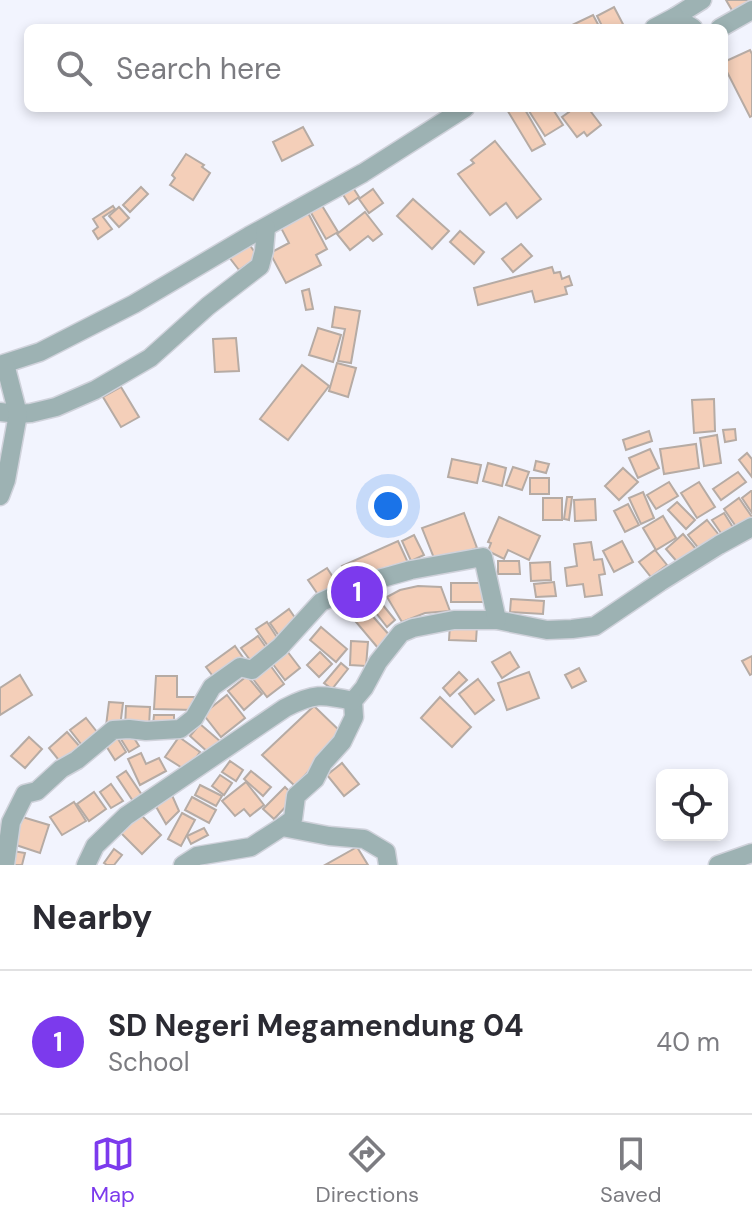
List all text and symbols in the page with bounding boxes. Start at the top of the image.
search box [24,24,728,112]
icon: search [52,46,96,90]
text: Search here [116,49,282,88]
your location [368,486,408,526]
pin: 1 [331,562,383,622]
map controls [656,769,728,841]
button: locate [656,769,728,841]
text: Nearby [32,895,152,940]
text: SD Negeri Megamendung 04 [108,1006,524,1045]
text: 1 [53,1025,63,1059]
text: 40 m [656,1025,720,1059]
text: School [108,1045,190,1079]
tab: Map [90,1132,135,1209]
tab: Directions [316,1132,419,1209]
tab: Saved [600,1132,662,1209]

